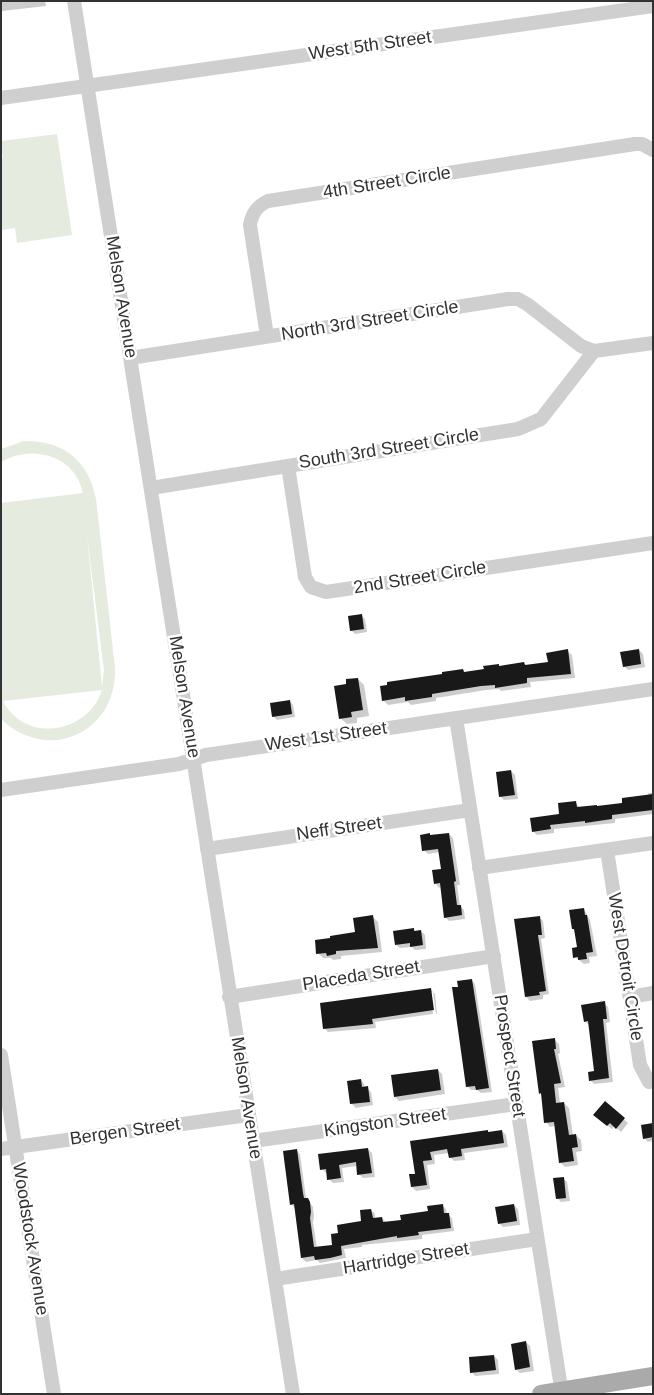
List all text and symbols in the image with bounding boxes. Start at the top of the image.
street label: West 5th Street [307,27,433,65]
street label: 4th Street Circle [322,162,452,204]
street label: Melson Avenue [101,234,141,360]
street label: North 3rd Street Circle [280,296,460,346]
street label: South 3rd Street Circle [297,424,481,474]
street label: 2nd Street Circle [352,557,488,599]
street label: Melson Avenue [164,634,204,760]
street label: West 1st Street [264,718,388,756]
street label: Neff Street [295,812,383,846]
street label: West Detroit Circle [603,891,647,1043]
street label: Placeda Street [301,956,421,996]
street label: Prospect Street [489,993,529,1119]
street label: Melson Avenue [226,1035,266,1161]
street label: Kingston Street [323,1104,447,1142]
street label: Bergen Street [69,1114,181,1150]
street label: Woodstock Avenue [7,1161,53,1317]
street label: Hartridge Street [342,1238,470,1280]

